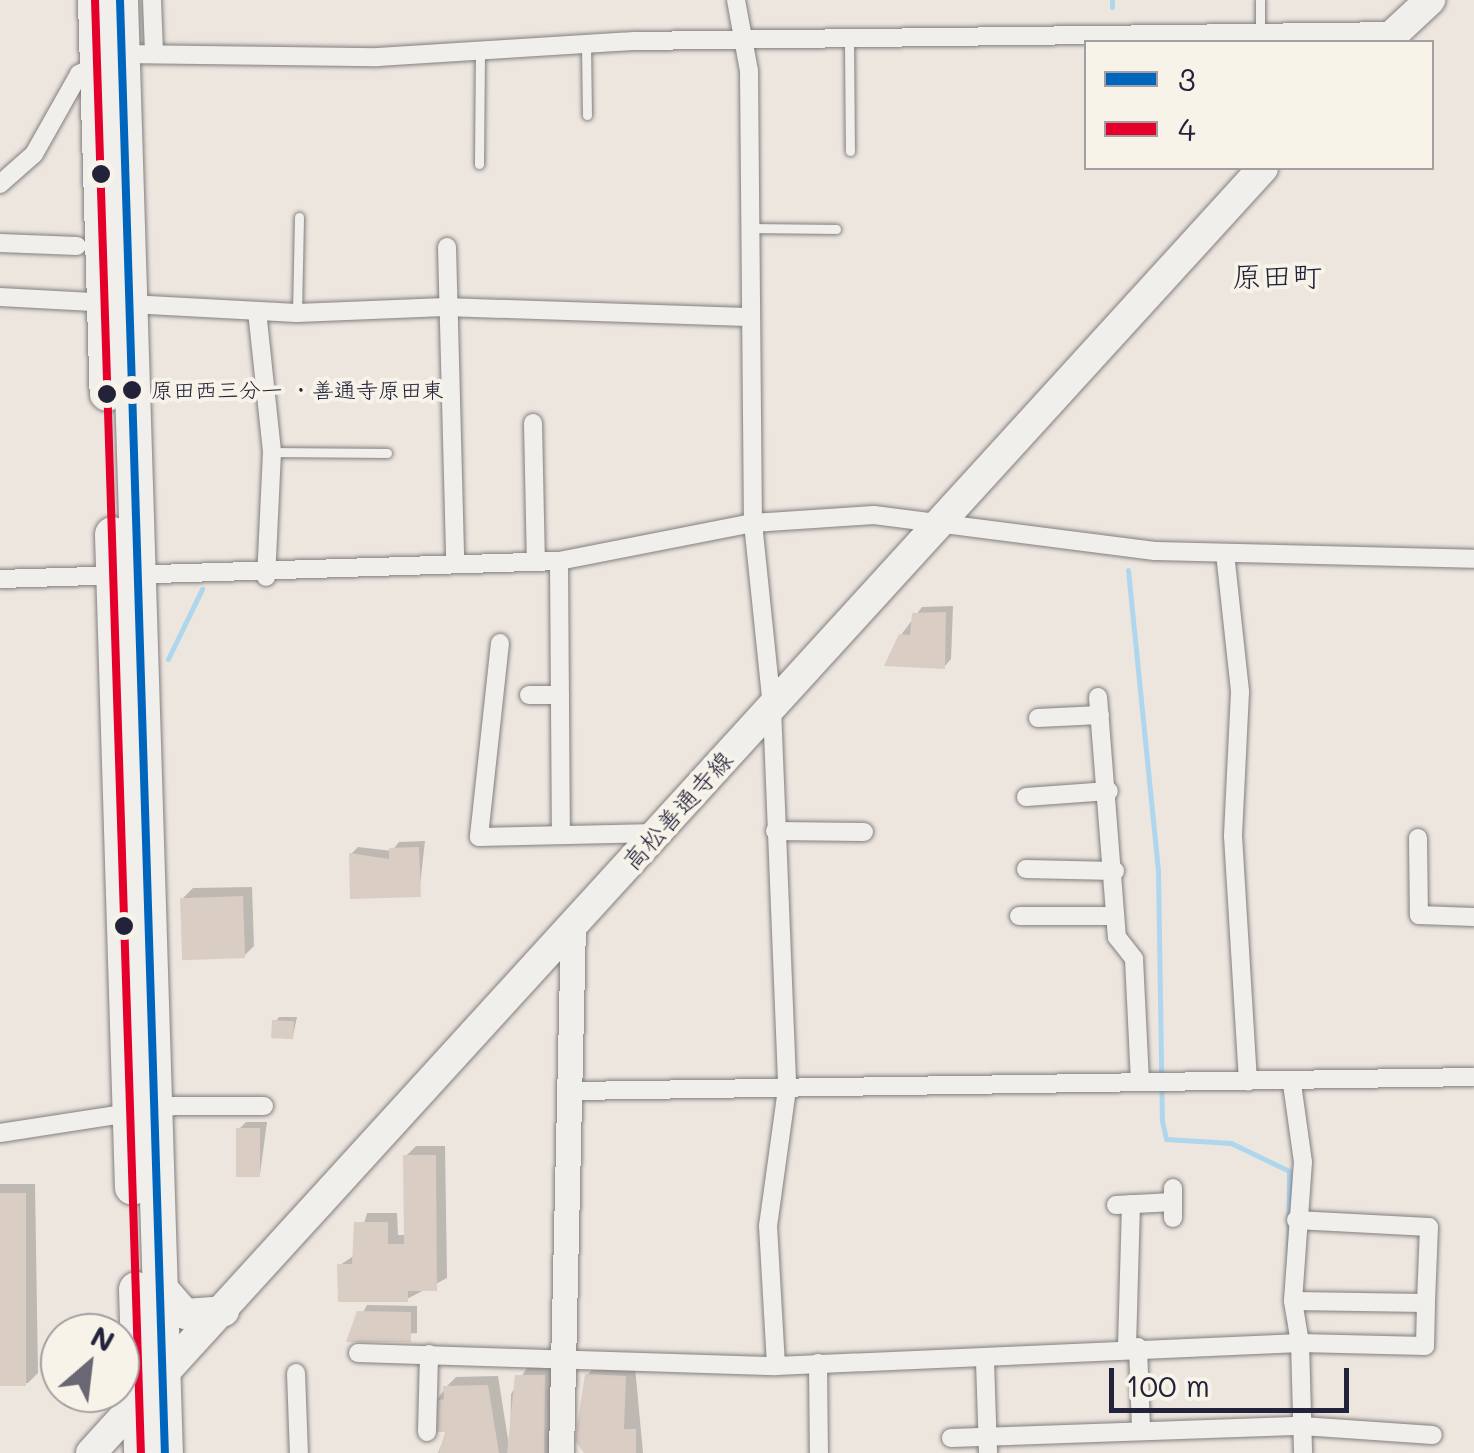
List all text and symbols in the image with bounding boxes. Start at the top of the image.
legend [1084,40,1434,170]
text: 3 [1178,59,1196,99]
text: 4 [1178,109,1196,149]
unlabelled marker [91,164,111,184]
district label: 原田町 [1232,257,1322,293]
place label: 原田西三分一 ・善通寺原田東 [151,377,444,403]
marker: 原田西三分一 ・善通寺原田東 [122,380,142,400]
unlabelled marker [97,384,117,404]
street label: 高松善通寺線 [616,744,738,876]
unlabelled marker [114,916,134,936]
north arrow [40,1313,140,1413]
text: N [85,1317,121,1359]
scale bar [1114,1348,1354,1410]
text: 100 m [1126,1365,1210,1405]

